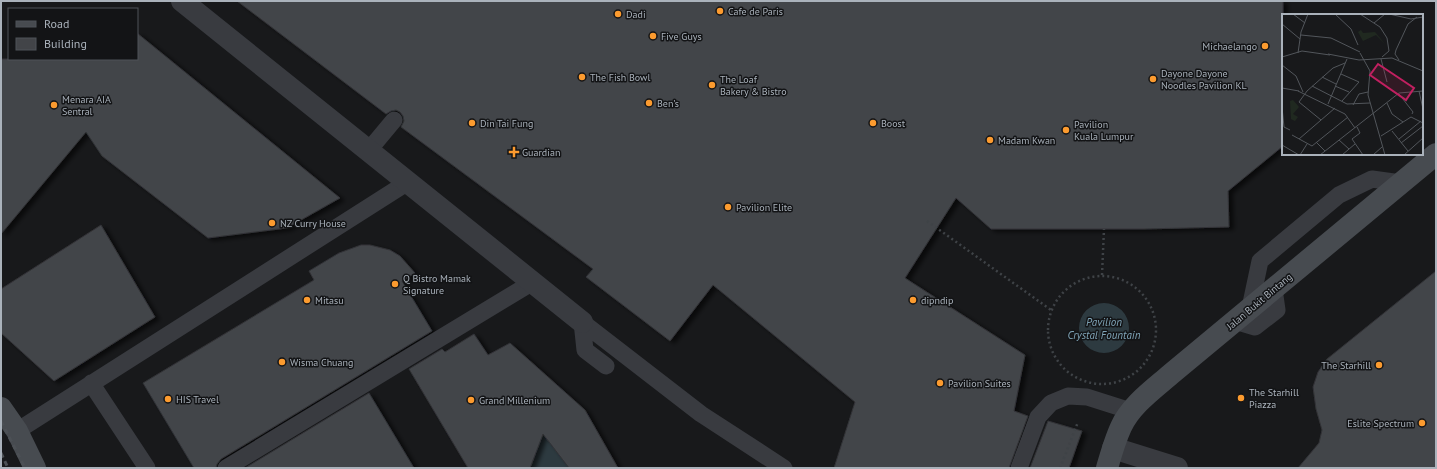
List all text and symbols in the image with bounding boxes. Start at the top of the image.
place label: Cafe de Paris [728,5,783,18]
marker: Cafe de Paris [715,6,725,16]
legend [8,8,138,60]
place label: Dadi [626,8,646,21]
marker: Dadi [613,9,623,19]
inset map [1282,14,1423,155]
text: Road [44,16,69,31]
place label: Five Guys [661,30,702,43]
marker: Five Guys [648,31,658,41]
text: Building [44,36,87,51]
place label: Michaelango [1202,40,1257,53]
marker: Michaelango [1260,41,1270,51]
place label: Dayone Dayone Noodles Pavilion KL [1161,67,1247,92]
place label: The Fish Bowl [590,71,650,84]
marker: The Fish Bowl [577,72,587,82]
place label: The Loaf Bakery & Bistro [720,73,787,98]
marker: Dayone Dayone Noodles Pavilion KL [1148,74,1158,84]
marker: The Loaf Bakery & Bistro [707,80,717,90]
place label: Menara AIA Sentral [62,93,111,118]
place label: Ben’s [657,97,679,110]
marker: Ben’s [644,98,654,108]
marker: Menara AIA Sentral [49,100,59,110]
place label: Din Tai Fung [480,117,533,130]
place label: Boost [881,117,906,130]
marker: Din Tai Fung [467,118,477,128]
marker: Boost [868,118,878,128]
place label: Pavilion Kuala Lumpur [1074,118,1134,143]
marker: Pavilion Kuala Lumpur [1061,125,1071,135]
place label: Madam Kwan [998,134,1055,147]
marker: Madam Kwan [985,135,995,145]
place label: Guardian [522,146,560,159]
marker: Guardian [509,147,519,157]
place label: Pavilion Elite [736,201,792,214]
marker: Pavilion Elite [723,202,733,212]
place label: NZ Curry House [280,217,346,230]
marker: NZ Curry House [267,218,277,228]
street label: Jalan Bukit Bintang [1223,270,1295,333]
place label: Q Bistro Mamak Signature [403,272,471,297]
marker: Q Bistro Mamak Signature [390,279,400,289]
place label: Mitasu [315,294,344,307]
place label: dipndip [921,294,953,307]
marker: Mitasu [302,295,312,305]
marker: dipndip [908,295,918,305]
water label: Pavilion Crystal Fountain [1068,315,1141,342]
place label: Wisma Chuang [290,356,353,369]
marker: Wisma Chuang [277,357,287,367]
place label: The Starhill [1321,359,1371,372]
marker: The Starhill [1374,360,1384,370]
place label: Pavilion Suites [948,377,1011,390]
marker: Pavilion Suites [935,378,945,388]
place label: The Starhill Piazza [1249,386,1299,411]
place label: HIS Travel [176,393,219,406]
marker: The Starhill Piazza [1236,393,1246,403]
marker: HIS Travel [163,394,173,404]
place label: Grand Millenium [479,394,550,407]
marker: Grand Millenium [466,395,476,405]
place label: Eslite Spectrum [1347,417,1414,430]
marker: Eslite Spectrum [1417,418,1427,428]

